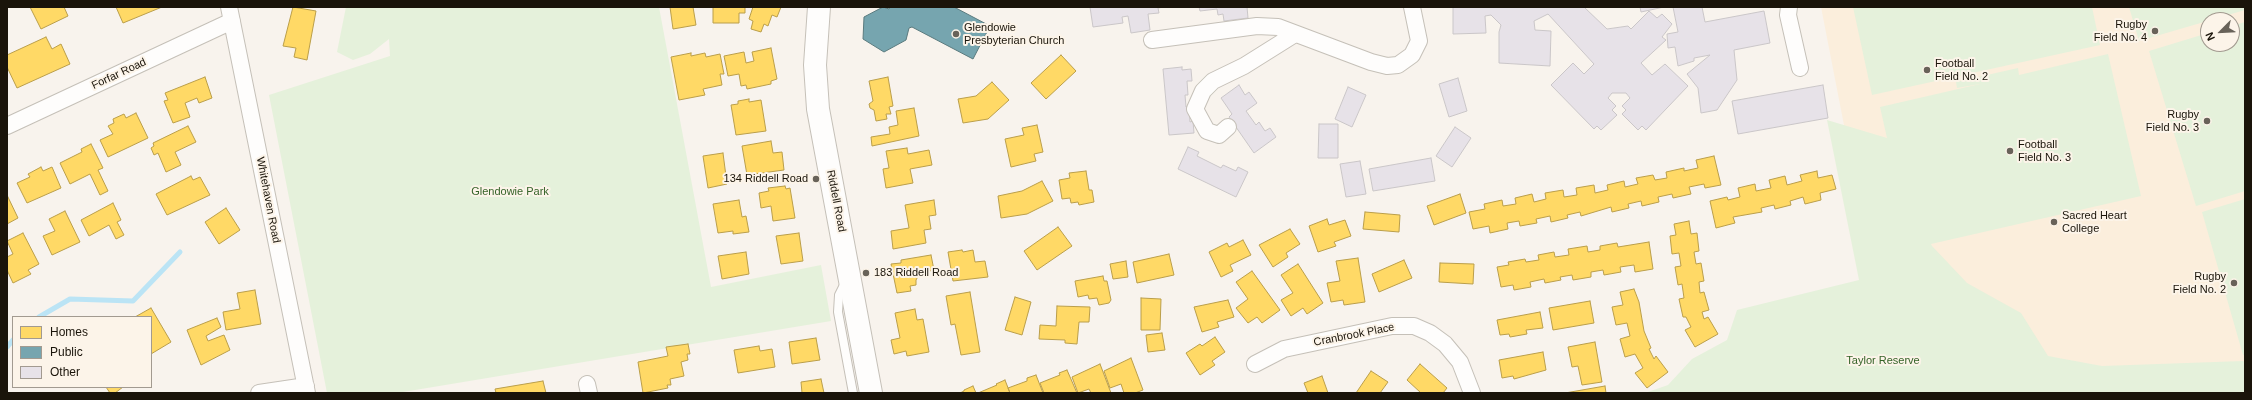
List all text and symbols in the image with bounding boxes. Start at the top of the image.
north arrow [2200,12,2240,52]
place label: Rugby Field No. 4 [2094,18,2147,44]
place label: Glendowie Presbyterian Church [964,21,1064,47]
marker: Rugby Field No. 4 [2150,26,2160,36]
marker: Glendowie Presbyterian Church [951,29,961,39]
text: N [2203,30,2217,43]
street label: Forfar Road [90,56,148,92]
place label: Football Field No. 2 [1935,57,1988,83]
marker: Football Field No. 2 [1922,65,1932,75]
place label: Rugby Field No. 3 [2146,108,2199,134]
marker: Rugby Field No. 3 [2202,116,2212,126]
place label: Football Field No. 3 [2018,138,2071,164]
marker: Football Field No. 3 [2005,146,2015,156]
street label: Whitehaven Road [253,156,283,244]
street label: Riddell Road [824,169,848,233]
place label: 134 Riddell Road [724,172,808,186]
marker: 134 Riddell Road [811,174,821,184]
park label: Glendowie Park [471,185,549,199]
place label: Sacred Heart College [2062,209,2127,235]
marker: Sacred Heart College [2049,217,2059,227]
place label: 183 Riddell Road [874,266,958,280]
marker: 183 Riddell Road [861,268,871,278]
place label: Rugby Field No. 2 [2173,270,2226,296]
marker: Rugby Field No. 2 [2229,278,2239,288]
legend [12,316,152,388]
street label: Cranbrook Place [1313,321,1395,349]
text: Homes [50,325,88,339]
text: Public [50,345,83,359]
park label: Taylor Reserve [1846,354,1920,368]
text: Other [50,365,80,379]

